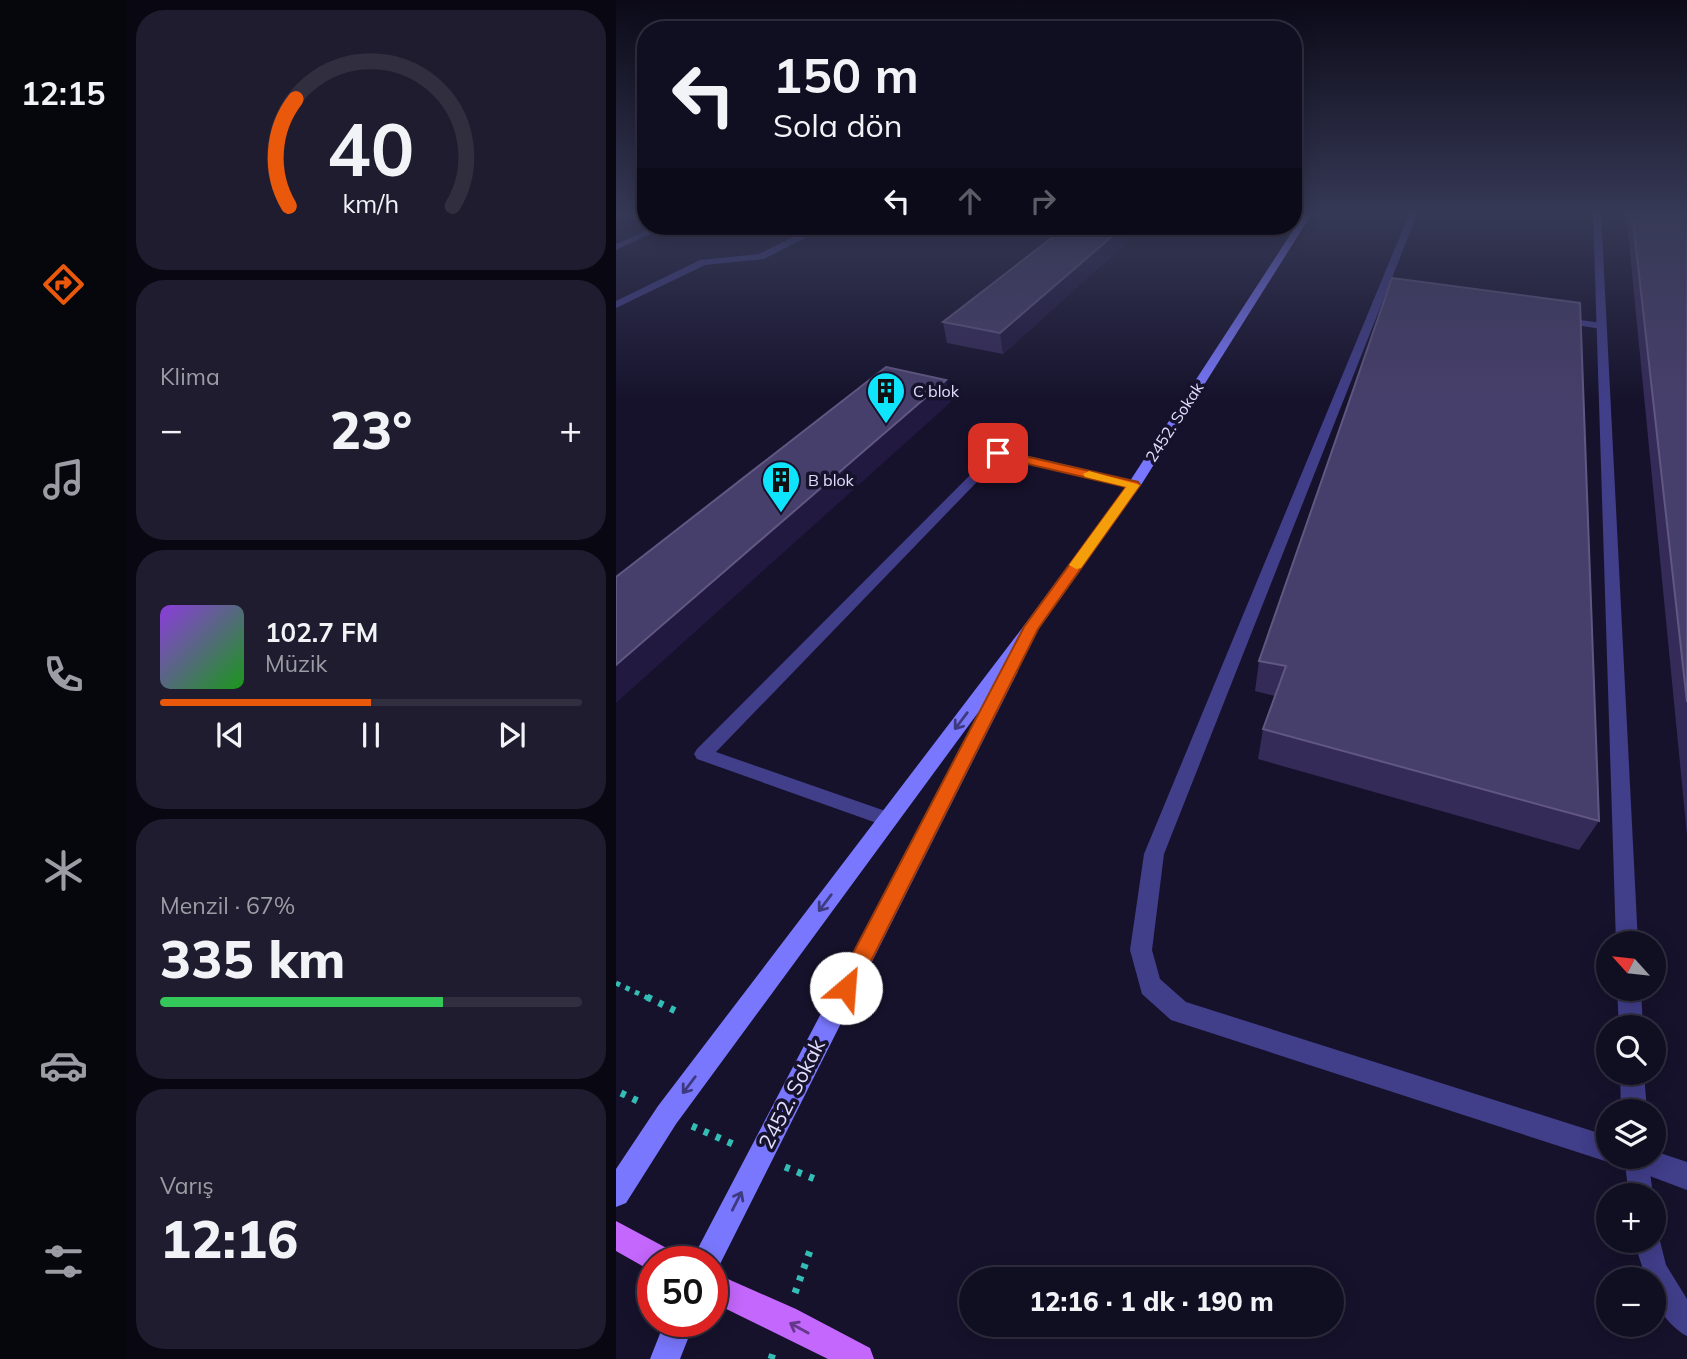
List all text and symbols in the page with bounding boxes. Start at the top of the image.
text: 150 m [773,44,919,105]
icon: left [658,49,749,140]
text: 12:15 [21,73,105,113]
text: 40 [327,103,415,194]
text: Sola dön [773,105,903,145]
icon: left [878,182,916,220]
icon: ahead [951,182,989,220]
icon: right [1024,182,1062,220]
text: km/h [343,188,399,219]
icon: directions [39,260,88,309]
text: Klima [160,362,220,391]
building icon: C blok [865,370,907,425]
street label: 2452. Sokak [1141,378,1208,466]
place label: C blok [913,381,960,401]
text: 23° [330,397,412,462]
text: − [160,405,183,453]
text: + [559,405,582,453]
pin [968,423,1028,483]
icon: arrive [979,434,1017,472]
icon: music [39,455,88,504]
building icon: B blok [760,459,802,514]
place label: B blok [808,470,855,490]
text: 102.7 FM [265,616,378,649]
text: Müzik [265,649,327,678]
icon: phone [39,650,88,699]
one-way arrow [954,711,969,730]
icon: previous [211,716,249,754]
icon: pause [352,716,390,754]
icon: next [493,716,531,754]
icon: climate [39,846,88,895]
text: Menzil · 67% [160,891,295,920]
one-way arrow [818,894,833,913]
text: 335 km [160,926,345,991]
north arrow [1596,931,1666,1001]
map controls [1596,931,1666,1337]
position arrow [809,951,883,1025]
button: search [1596,1015,1666,1085]
street label: 2452. Sokak [752,1034,830,1153]
icon: car [39,1041,88,1090]
one-way arrow [681,1076,696,1094]
button: layers [1596,1099,1666,1169]
text: Varış [160,1171,214,1200]
button: + [1596,1183,1666,1253]
one-way arrow [730,1191,744,1212]
text: 12:16 [160,1206,298,1271]
icon: filters [39,1237,88,1286]
speed limit sign: 50 [637,1246,728,1337]
button: − [1596,1267,1666,1337]
text: 12:16 · 1 dk · 190 m [1029,1285,1274,1318]
one-way arrow [789,1321,809,1335]

